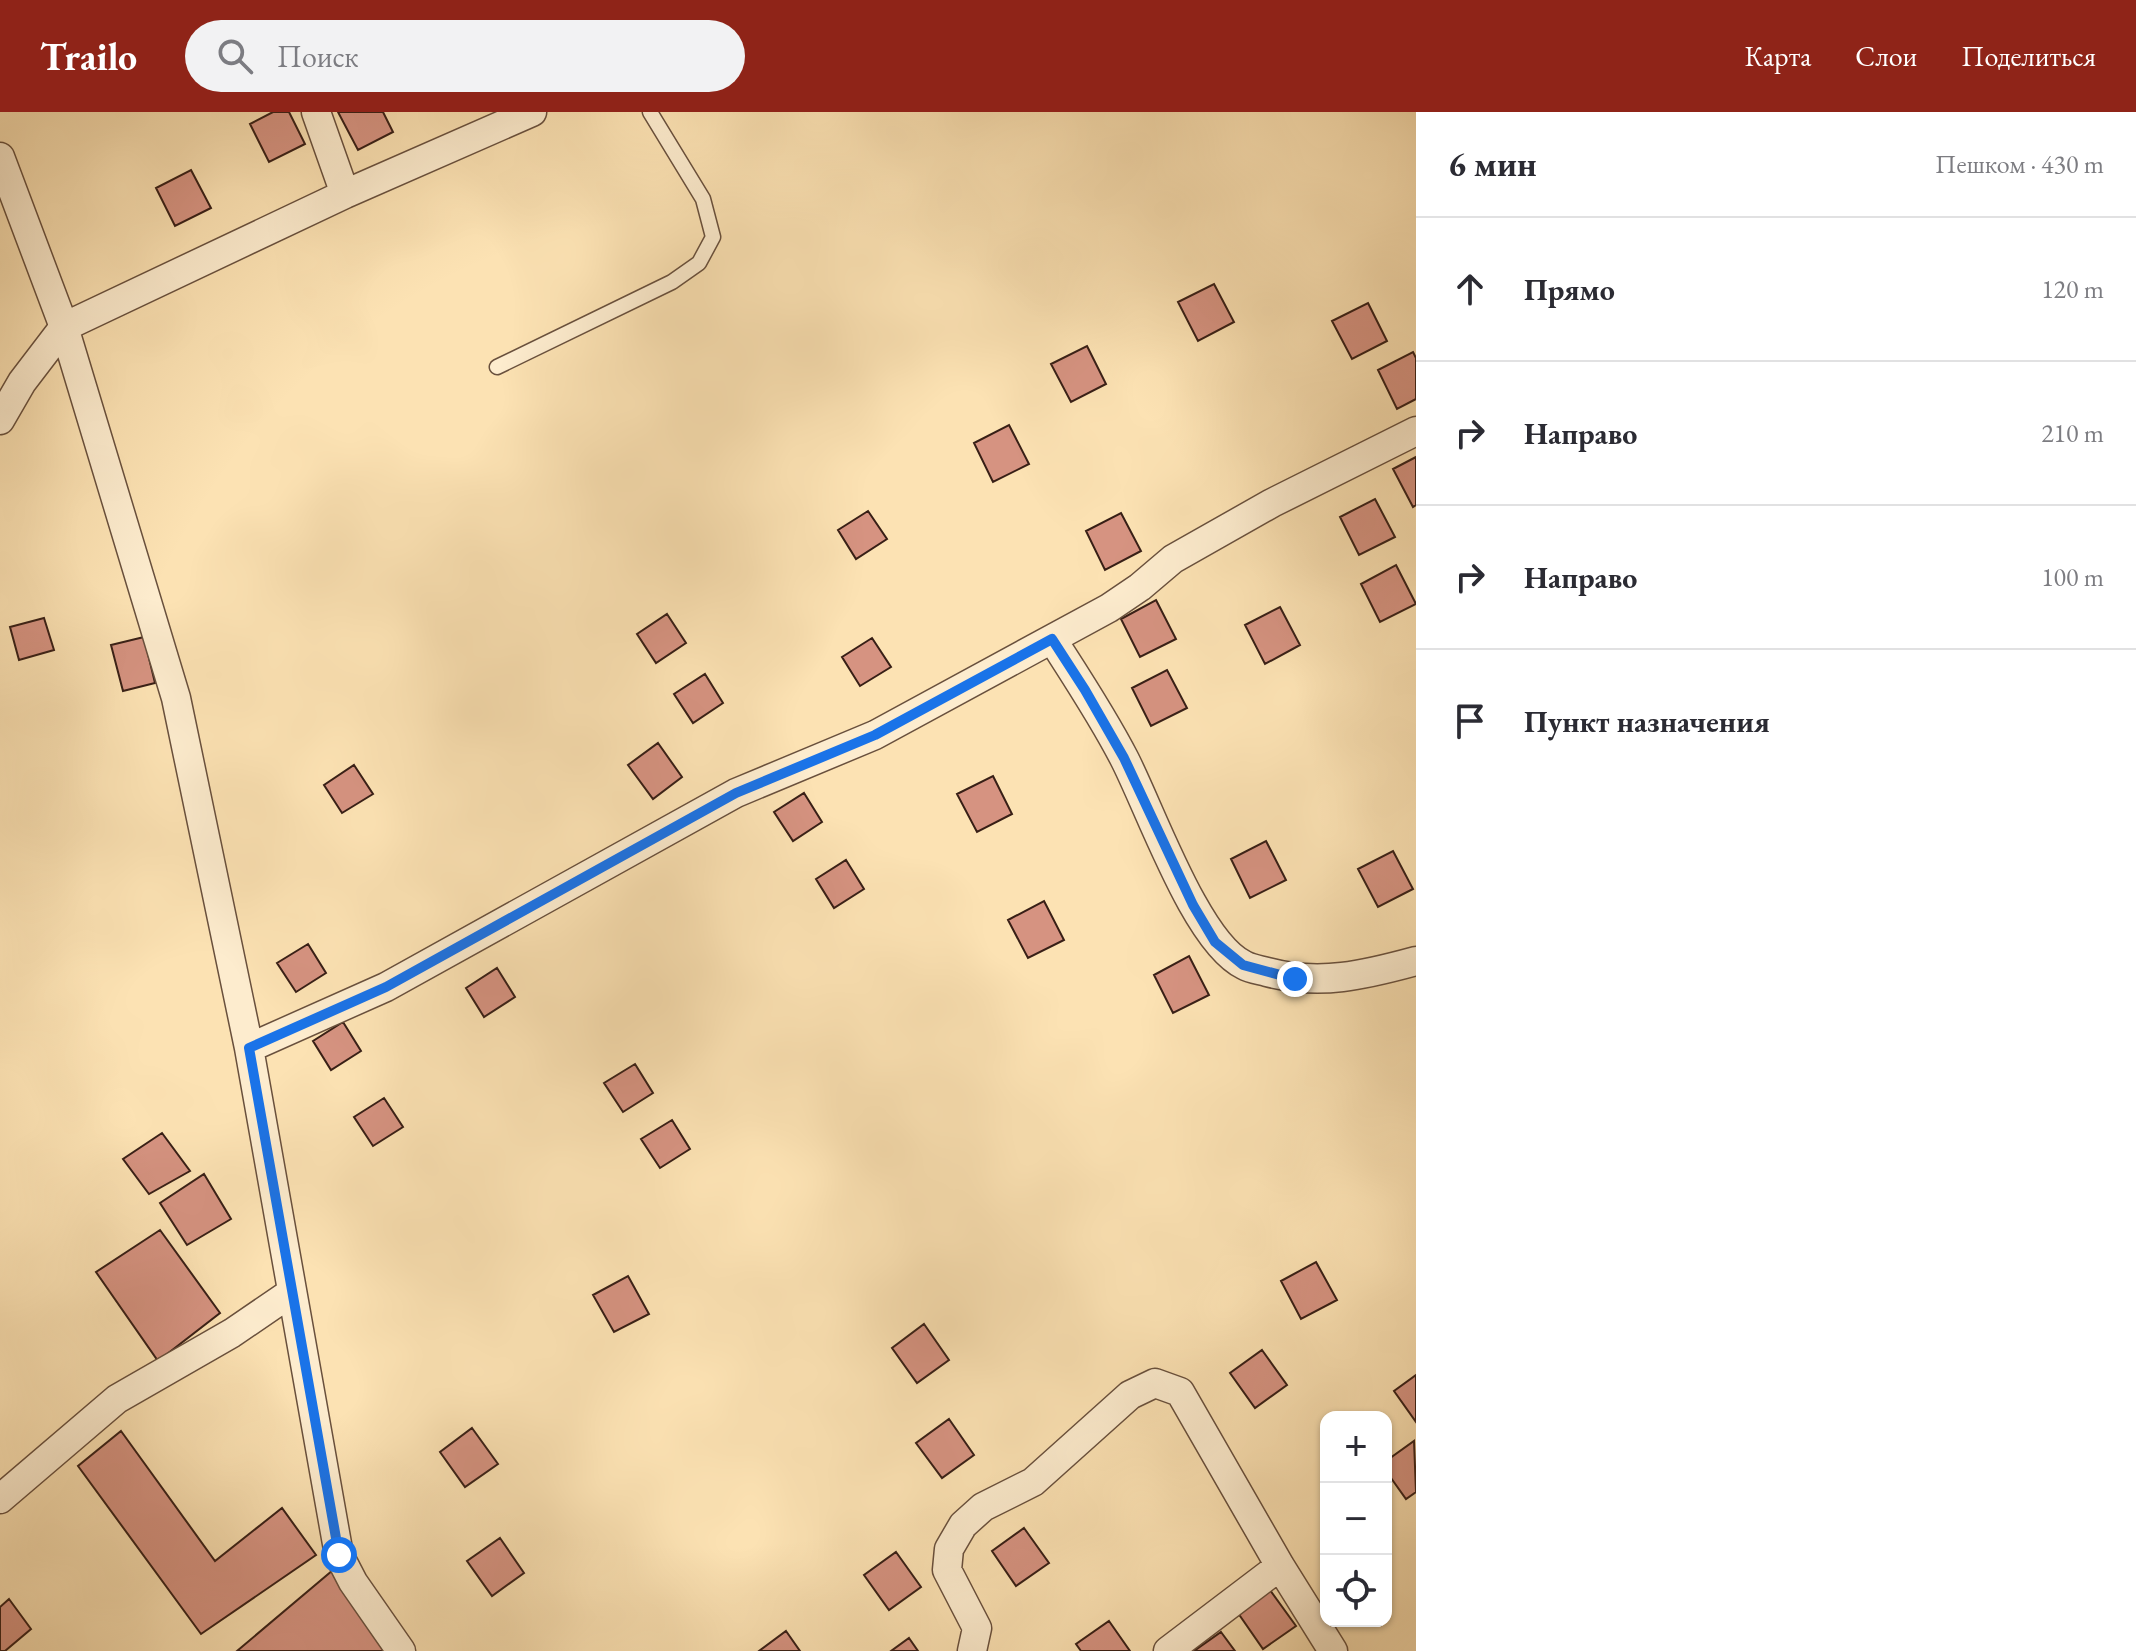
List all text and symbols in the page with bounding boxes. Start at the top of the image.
search box [185,20,745,92]
text: Trailo [40,32,137,81]
icon: search [213,34,257,78]
text: Поиск [277,37,359,76]
text: Карта [1744,38,1811,74]
text: Слои [1855,38,1917,74]
text: Поделиться [1961,38,2096,74]
text: 6 мин [1448,142,1537,186]
text: Пешком · 430 m [1935,147,2104,181]
icon: ahead [1448,267,1492,311]
text: Прямо [1524,270,1615,309]
text: 120 m [2041,272,2104,306]
icon: right [1448,411,1492,455]
text: Направо [1524,414,1637,453]
text: 210 m [2041,416,2104,450]
icon: right [1448,555,1492,599]
text: Направо [1524,558,1637,597]
text: 100 m [2041,560,2104,594]
icon: arrive [1448,699,1492,743]
text: Пункт назначения [1524,702,1770,741]
route end [1277,961,1313,997]
map controls [1320,1411,1392,1627]
button: + [1320,1411,1392,1483]
button: − [1320,1483,1392,1555]
route start [321,1537,357,1573]
button: locate [1320,1555,1392,1627]

